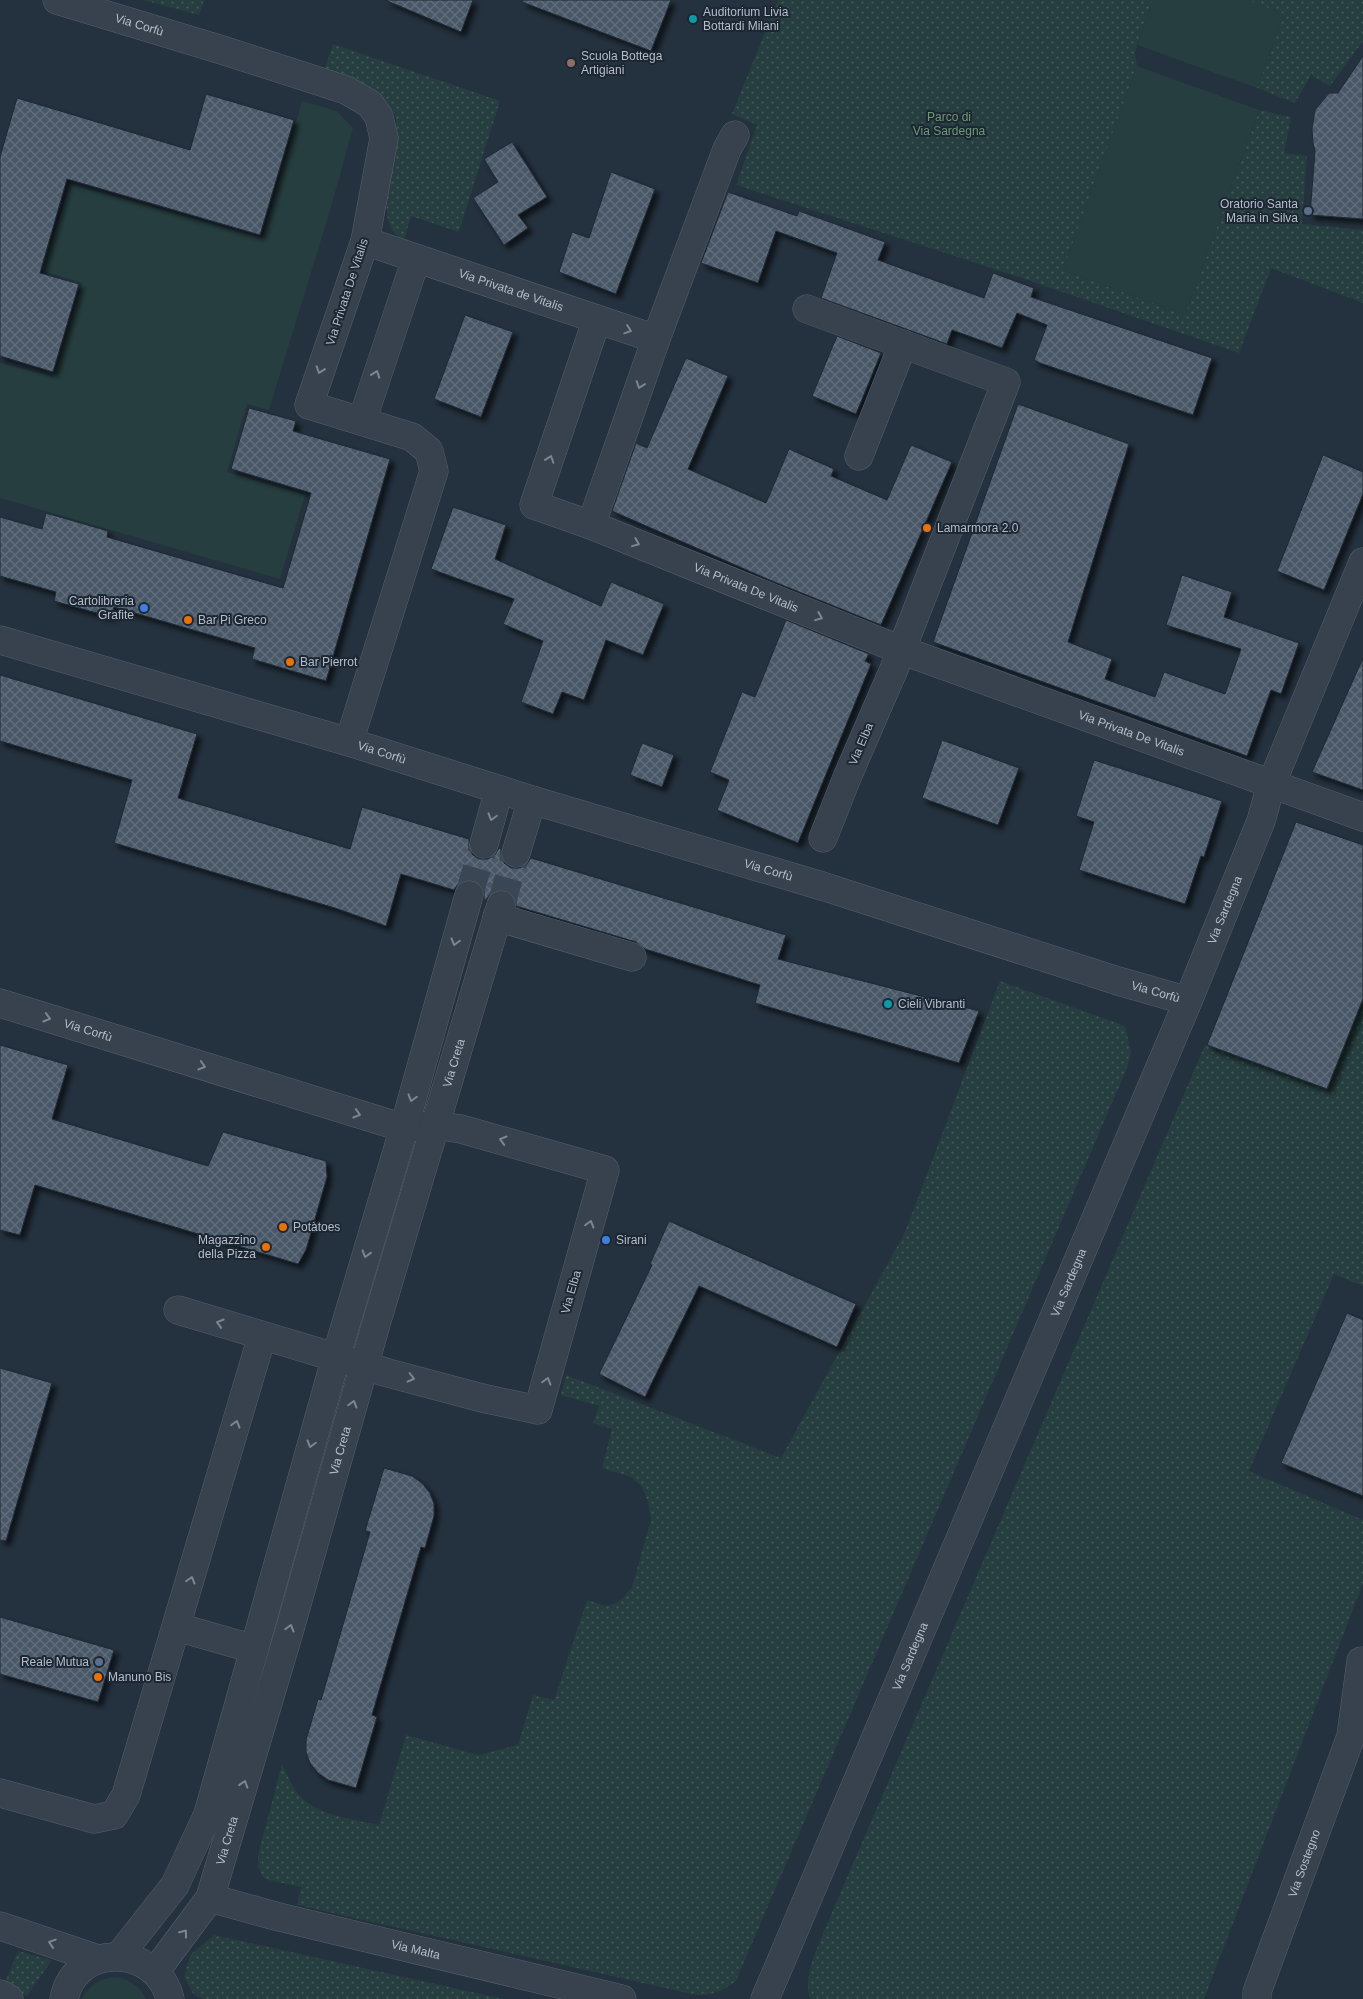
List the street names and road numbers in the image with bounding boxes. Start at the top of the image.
street label: Via Corfù [113,11,165,39]
street label: Via Privata De Vitalis [323,237,371,347]
street label: Via Privata de Vitalis [457,266,565,314]
street label: Via Privata De Vitalis [692,560,801,615]
street label: Via Privata De Vitalis [1076,708,1186,759]
street label: Via Elba [846,720,876,767]
street label: Via Corfù [356,738,408,767]
street label: Via Corfù [742,856,794,884]
street label: Via Sardegna [1205,874,1245,946]
street label: Via Corfù [1130,978,1181,1005]
street label: Via Corfù [62,1016,114,1044]
street label: Via Creta [440,1037,468,1089]
street label: Via Sardegna [1048,1246,1089,1319]
street label: Via Elba [558,1268,584,1315]
street label: Via Creta [327,1425,354,1477]
street label: Via Sardegna [890,1620,931,1693]
street label: Via Creta [213,1814,241,1867]
street label: Via Sostegno [1285,1827,1323,1899]
street label: Via Malta [390,1937,442,1962]

